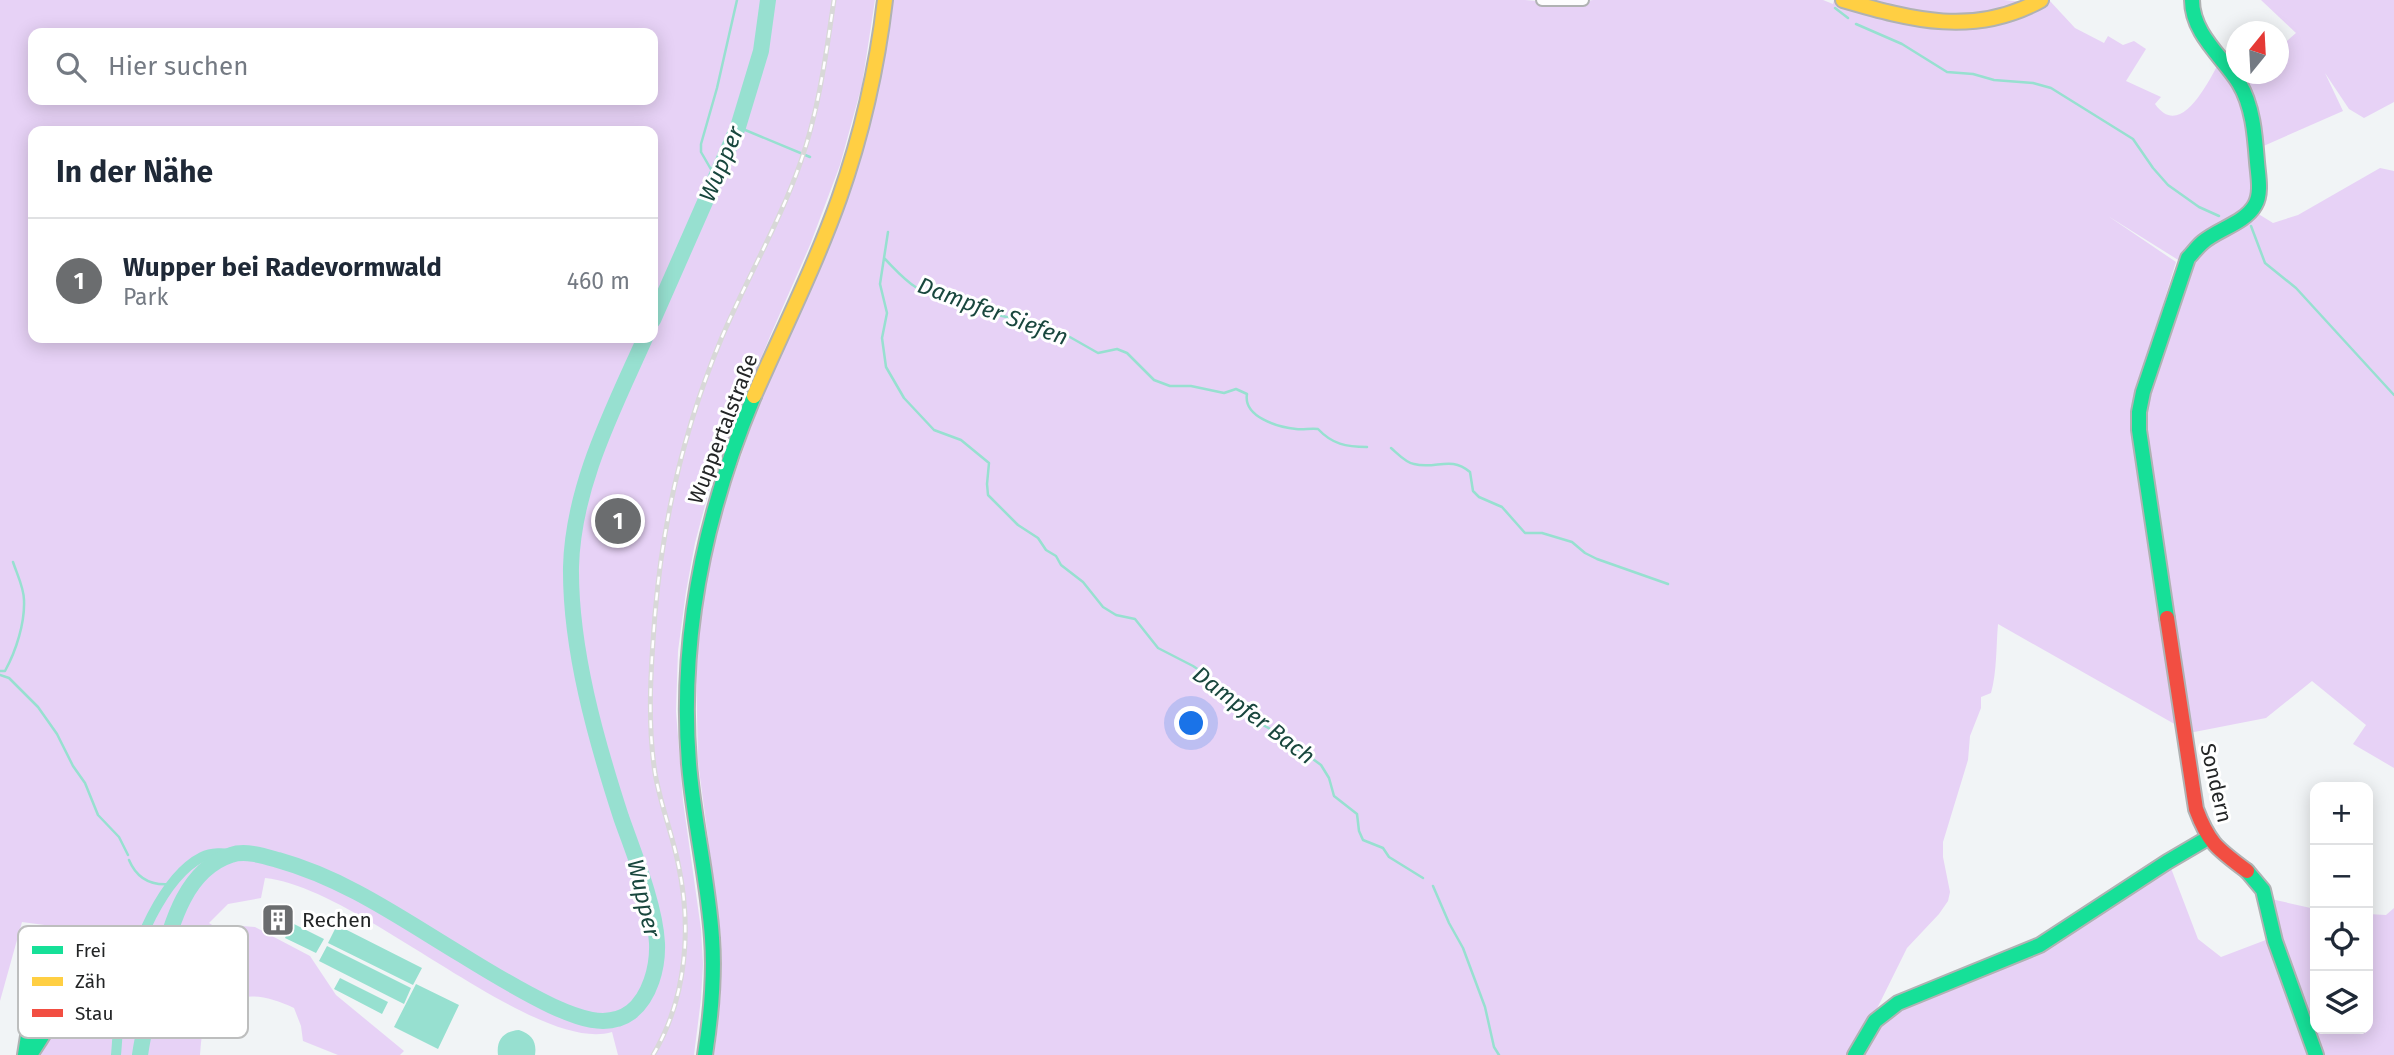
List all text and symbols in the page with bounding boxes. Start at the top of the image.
north arrow [2226,21,2289,84]
search box [28,28,658,105]
icon: search [52,48,90,86]
text: Hier suchen [108,51,248,82]
water label: Wupper [693,121,750,206]
text: In der Nähe [56,154,213,190]
text: Wupper bei Radevormwald [123,252,442,283]
text: 1 [74,267,84,295]
text: 460 m [567,267,630,295]
water label: Dampfer Siefen [914,271,1072,351]
text: Park [123,283,168,311]
street label: Wuppertalstraße [682,350,764,508]
pin: 1 [595,495,641,547]
water label: Dampfer Bach [1187,660,1321,770]
your location [1174,706,1208,740]
street label: Sondern [2194,741,2238,825]
map controls [2310,782,2373,1034]
button: + [2310,782,2373,845]
button: − [2310,845,2373,908]
water label: Wupper [621,856,667,941]
building icon: Rechen [259,901,297,939]
place label: Rechen [302,907,372,933]
button: locate [2310,908,2373,971]
legend [18,926,248,1038]
text: Frei [75,939,106,962]
text: Zäh [75,970,106,993]
button: layers [2310,971,2373,1034]
text: Stau [75,1002,113,1025]

